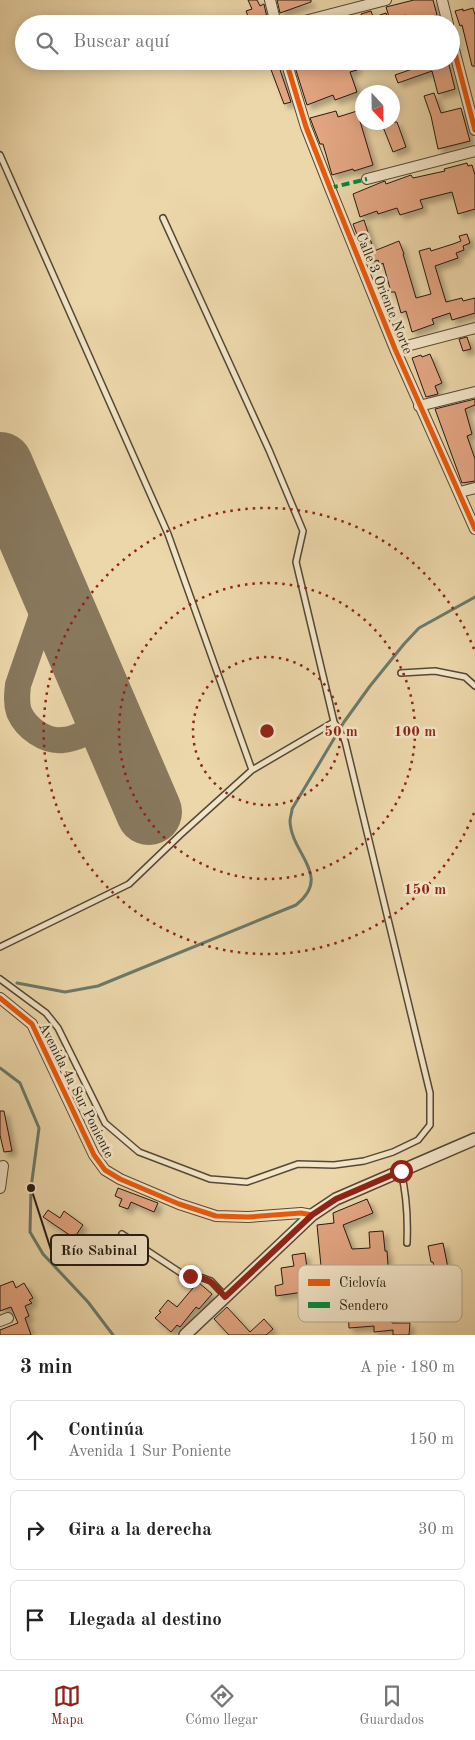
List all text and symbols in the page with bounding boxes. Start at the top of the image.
search box [15,15,460,70]
icon: search [33,29,61,57]
text: Buscar aquí [73,33,169,52]
north arrow [355,85,400,130]
street label: Calle 3 Oriente Norte [353,231,415,356]
centre of rings [258,722,276,740]
text: 50 m [324,725,358,740]
text: 100 m [394,725,436,740]
text: 150 m [404,883,446,898]
street label: Avenida 4a Sur Poniente [36,1021,116,1160]
route start [390,1160,413,1183]
callout: Río Sabinal [51,1235,148,1265]
text: Río Sabinal [60,1244,138,1259]
route end [179,1265,202,1288]
legend [298,1265,462,1322]
text: Ciclovía [339,1276,387,1290]
text: Sendero [339,1299,388,1313]
text: 3 min [20,1357,73,1378]
text: A pie · 180 m [360,1360,455,1376]
text: Continúa [68,1421,144,1440]
icon: ahead [21,1426,49,1454]
text: 150 m [409,1432,454,1448]
text: Avenida 1 Sur Poniente [68,1444,231,1460]
icon: right [21,1516,49,1544]
text: Gira a la derecha [68,1521,212,1540]
text: 30 m [418,1522,454,1538]
icon: arrive [21,1606,49,1634]
text: Llegada al destino [68,1611,222,1630]
tab: Mapa [51,1682,84,1729]
tab: Cómo llegar [185,1682,258,1729]
tab: Guardados [359,1682,424,1729]

